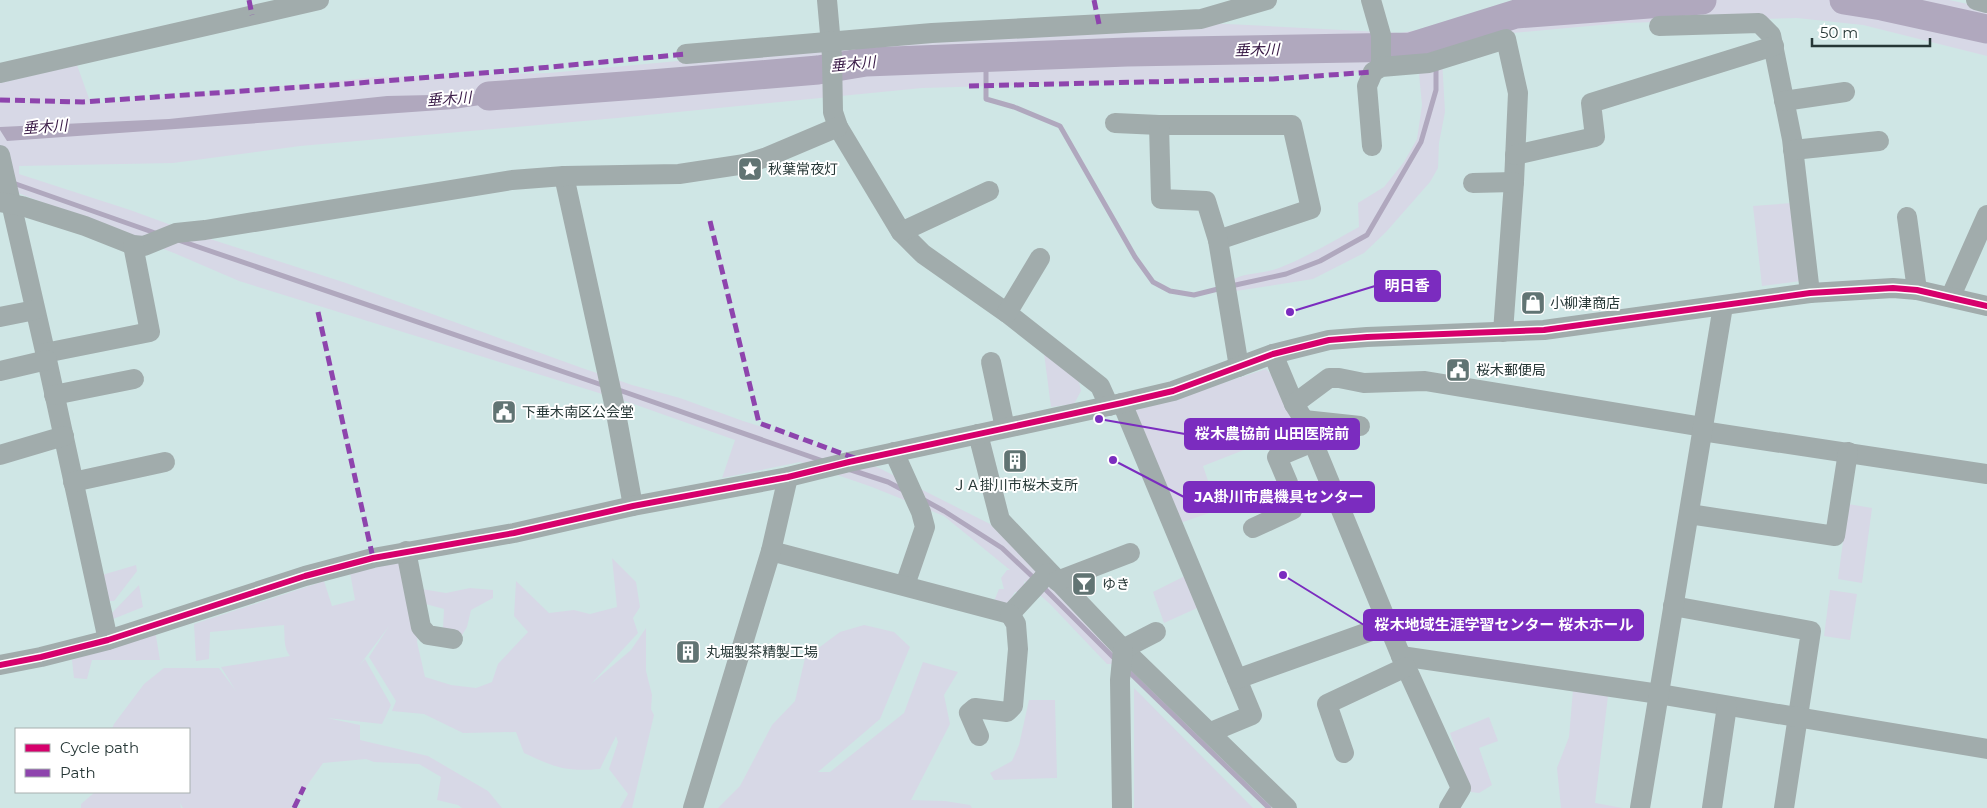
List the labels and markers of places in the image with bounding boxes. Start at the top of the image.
place icon: 秋葉常夜灯 [737,156,763,182]
place label: 秋葉常夜灯 [768,160,838,178]
callout: 明日香 [1375,271,1440,301]
shop icon: 小柳津商店 [1520,290,1546,316]
place label: 小柳津商店 [1550,294,1620,312]
public building icon: 桜木郵便局 [1445,357,1471,383]
place label: 桜木郵便局 [1476,361,1546,379]
public building icon: 下垂木南区公会堂 [491,399,517,425]
place label: 下垂木南区公会堂 [522,403,634,421]
callout: 桜木農協前 山田医院前 [1185,419,1359,449]
building icon: ＪＡ掛川市桜木支所 [1002,448,1028,474]
place label: ＪＡ掛川市桜木支所 [952,476,1078,494]
callout: JA掛川市農機具センター [1184,482,1374,512]
bar icon: ゆき [1071,571,1097,597]
place label: ゆき [1102,575,1130,593]
callout: 桜木地域生涯学習センター 桜木ホール [1364,610,1643,640]
building icon: 丸堀製茶精製工場 [675,639,701,665]
place label: 丸堀製茶精製工場 [706,643,818,661]

